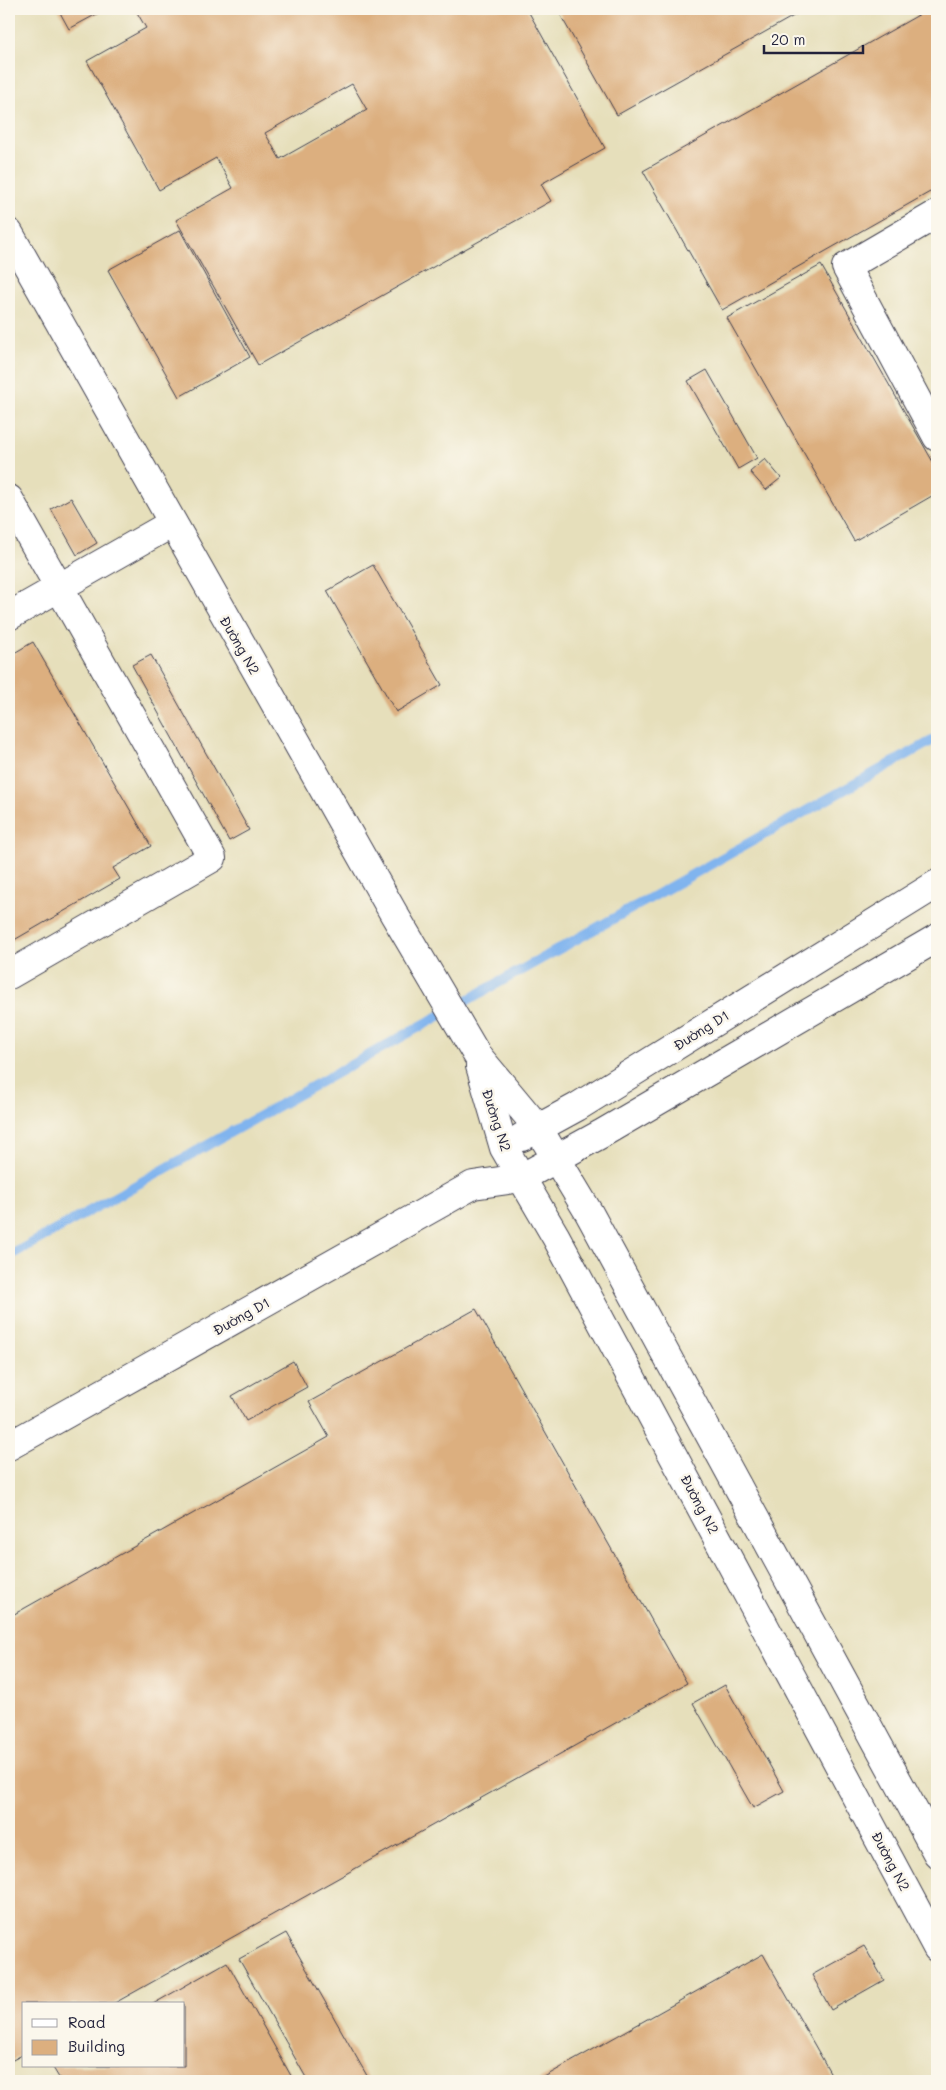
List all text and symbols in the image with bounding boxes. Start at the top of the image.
scale bar [764,22,862,54]
text: 20 m [771,29,805,49]
street label: Đường N2 [216,612,264,678]
street label: Đường D1 [670,1005,732,1055]
street label: Đường N2 [478,1086,516,1154]
street label: Đường D1 [209,1293,273,1339]
street label: Đường N2 [676,1471,724,1537]
street label: Đường N2 [867,1828,915,1894]
legend [22,2002,185,2068]
text: Road [68,2012,105,2032]
text: Building [68,2036,125,2056]

